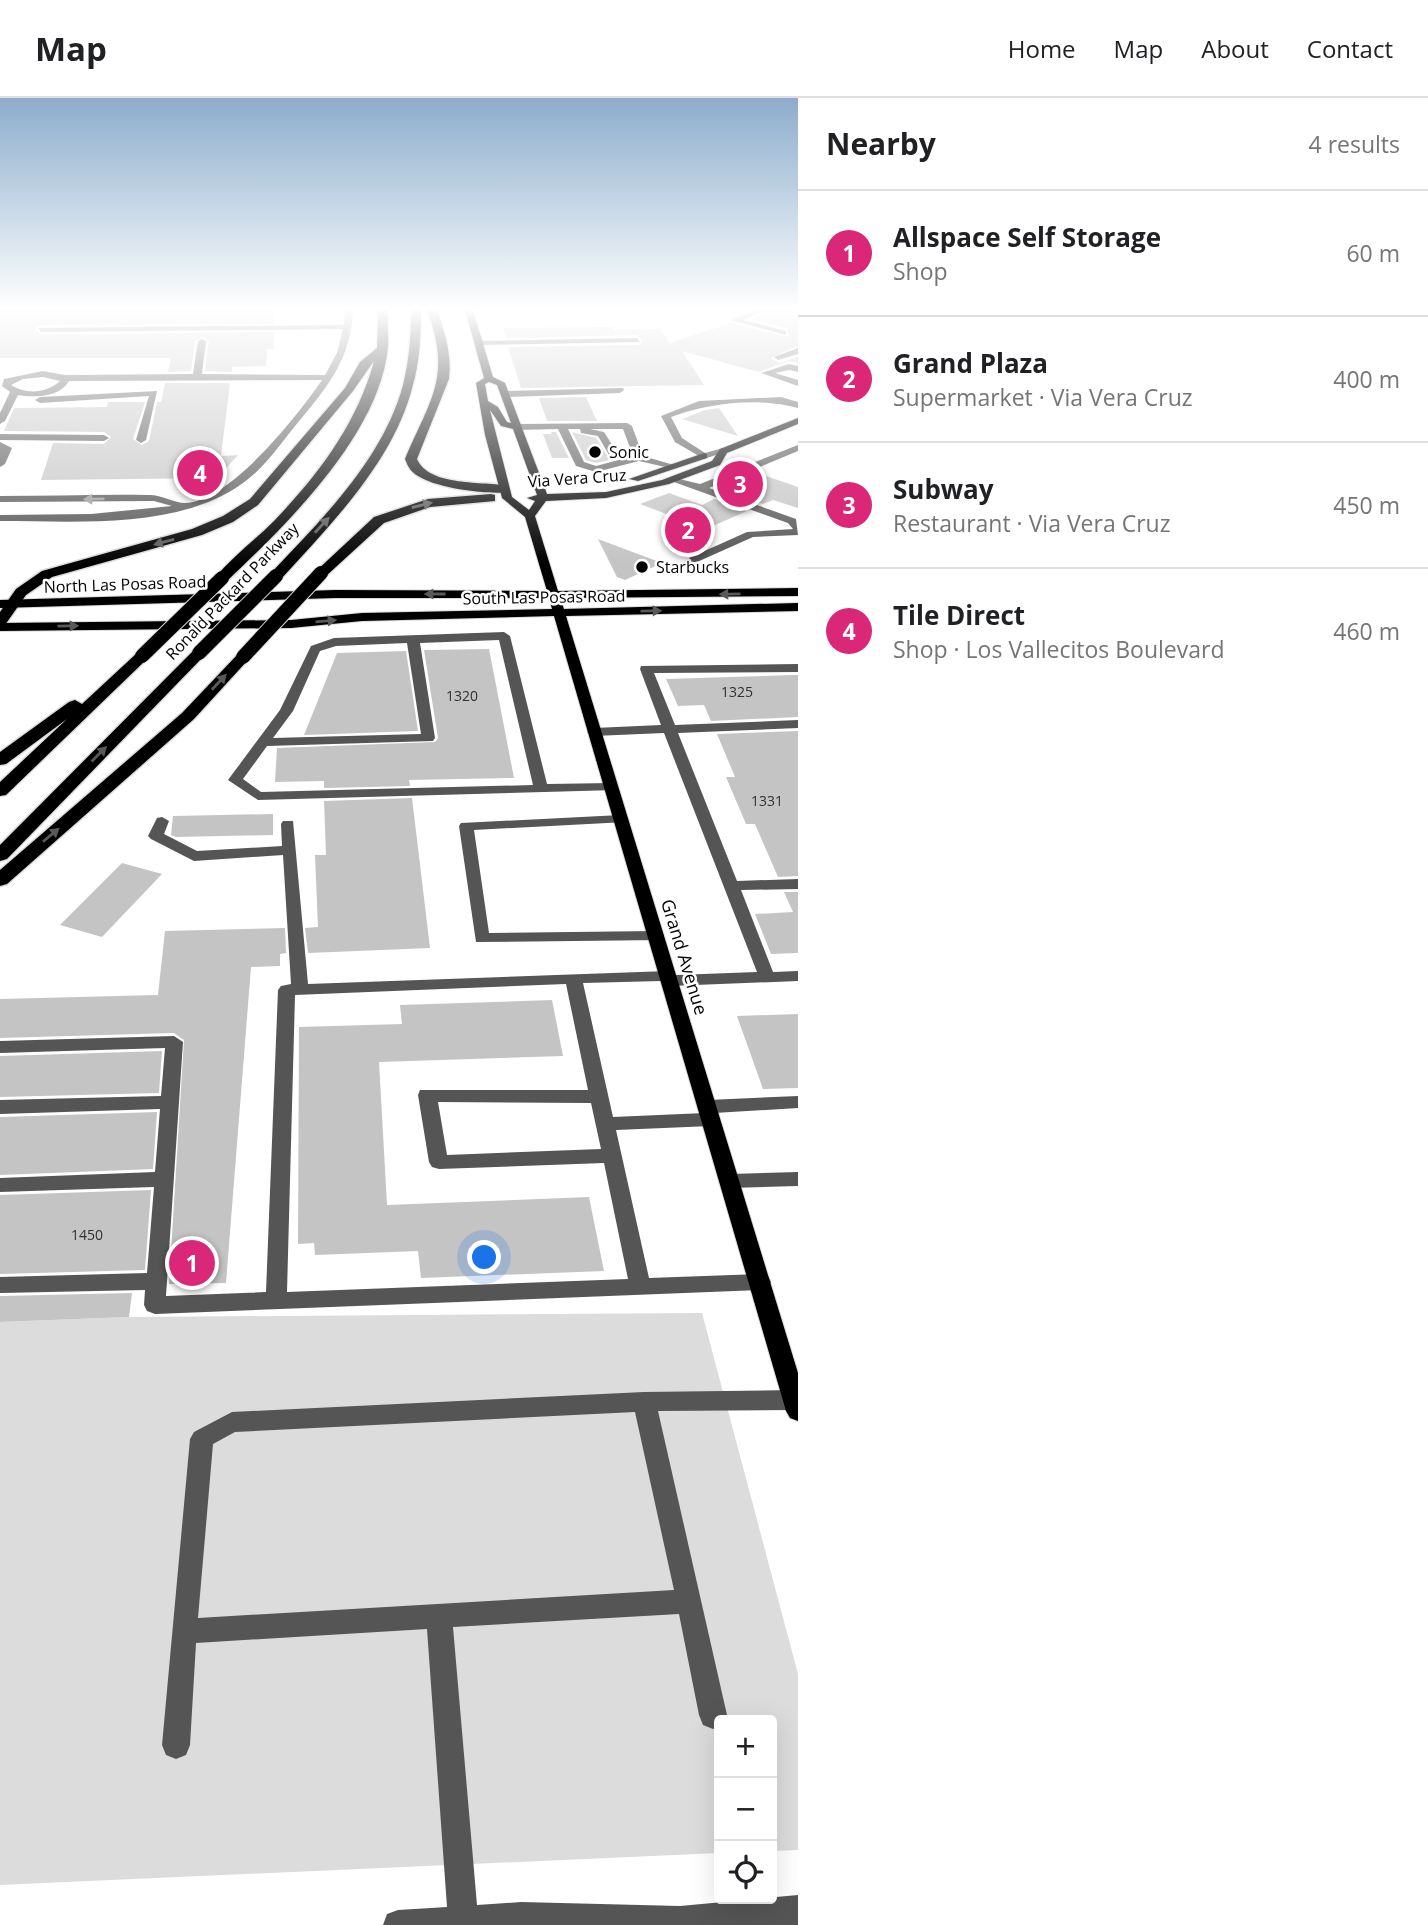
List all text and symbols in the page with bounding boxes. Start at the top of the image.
text: Map [35,26,107,71]
text: Home [1008,32,1076,65]
text: Map [1114,32,1163,65]
text: About [1201,32,1269,65]
text: Contact [1307,32,1393,65]
text: Nearby [826,123,936,164]
text: 4 results [1309,128,1400,160]
text: Allspace Self Storage [893,219,1161,255]
text: 1 [842,237,856,269]
text: 60 m [1346,237,1400,269]
text: Shop [893,255,948,287]
text: Grand Plaza [893,345,1048,381]
text: 2 [842,363,856,395]
text: 400 m [1333,363,1400,395]
text: Supermarket · Via Vera Cruz [893,381,1193,413]
place label: Sonic [609,441,649,463]
marker: Sonic [587,444,603,460]
pin: 4 [177,447,223,499]
pin: 3 [717,458,763,510]
street label: Via Vera Cruz [527,464,627,492]
text: Subway [893,471,994,507]
text: 3 [842,489,856,521]
text: 450 m [1333,489,1400,521]
one-way arrow [83,494,105,505]
one-way arrow [411,499,433,510]
pin: 2 [665,504,711,556]
text: Restaurant · Via Vera Cruz [893,507,1170,539]
street label: Ronald Packard Parkway [161,517,304,664]
one-way arrow [314,517,331,534]
one-way arrow [153,538,174,548]
place label: Starbucks [656,556,729,578]
marker: Starbucks [634,559,650,575]
street label: North Las Posas Road [43,570,207,598]
street label: South Las Posas Road [463,585,625,609]
one-way arrow [424,588,446,600]
one-way arrow [719,588,741,600]
text: Tile Direct [893,597,1025,633]
one-way arrow [640,605,662,616]
one-way arrow [316,615,338,626]
text: 4 [842,615,856,647]
text: 460 m [1333,615,1400,647]
one-way arrow [57,620,79,632]
text: Shop · Los Vallecitos Boulevard [893,633,1224,665]
one-way arrow [211,674,227,691]
house number: 1325 [721,682,753,701]
house number: 1320 [446,686,478,705]
one-way arrow [91,746,107,763]
house number: 1331 [751,791,783,810]
one-way arrow [42,828,59,843]
street label: Grand Avenue [656,896,714,1018]
house number: 1450 [71,1225,103,1244]
pin: 1 [169,1237,215,1289]
your location [467,1240,501,1274]
map controls [714,1715,777,1904]
button: + [714,1715,777,1778]
button: − [714,1778,777,1841]
button: locate [714,1841,777,1904]

